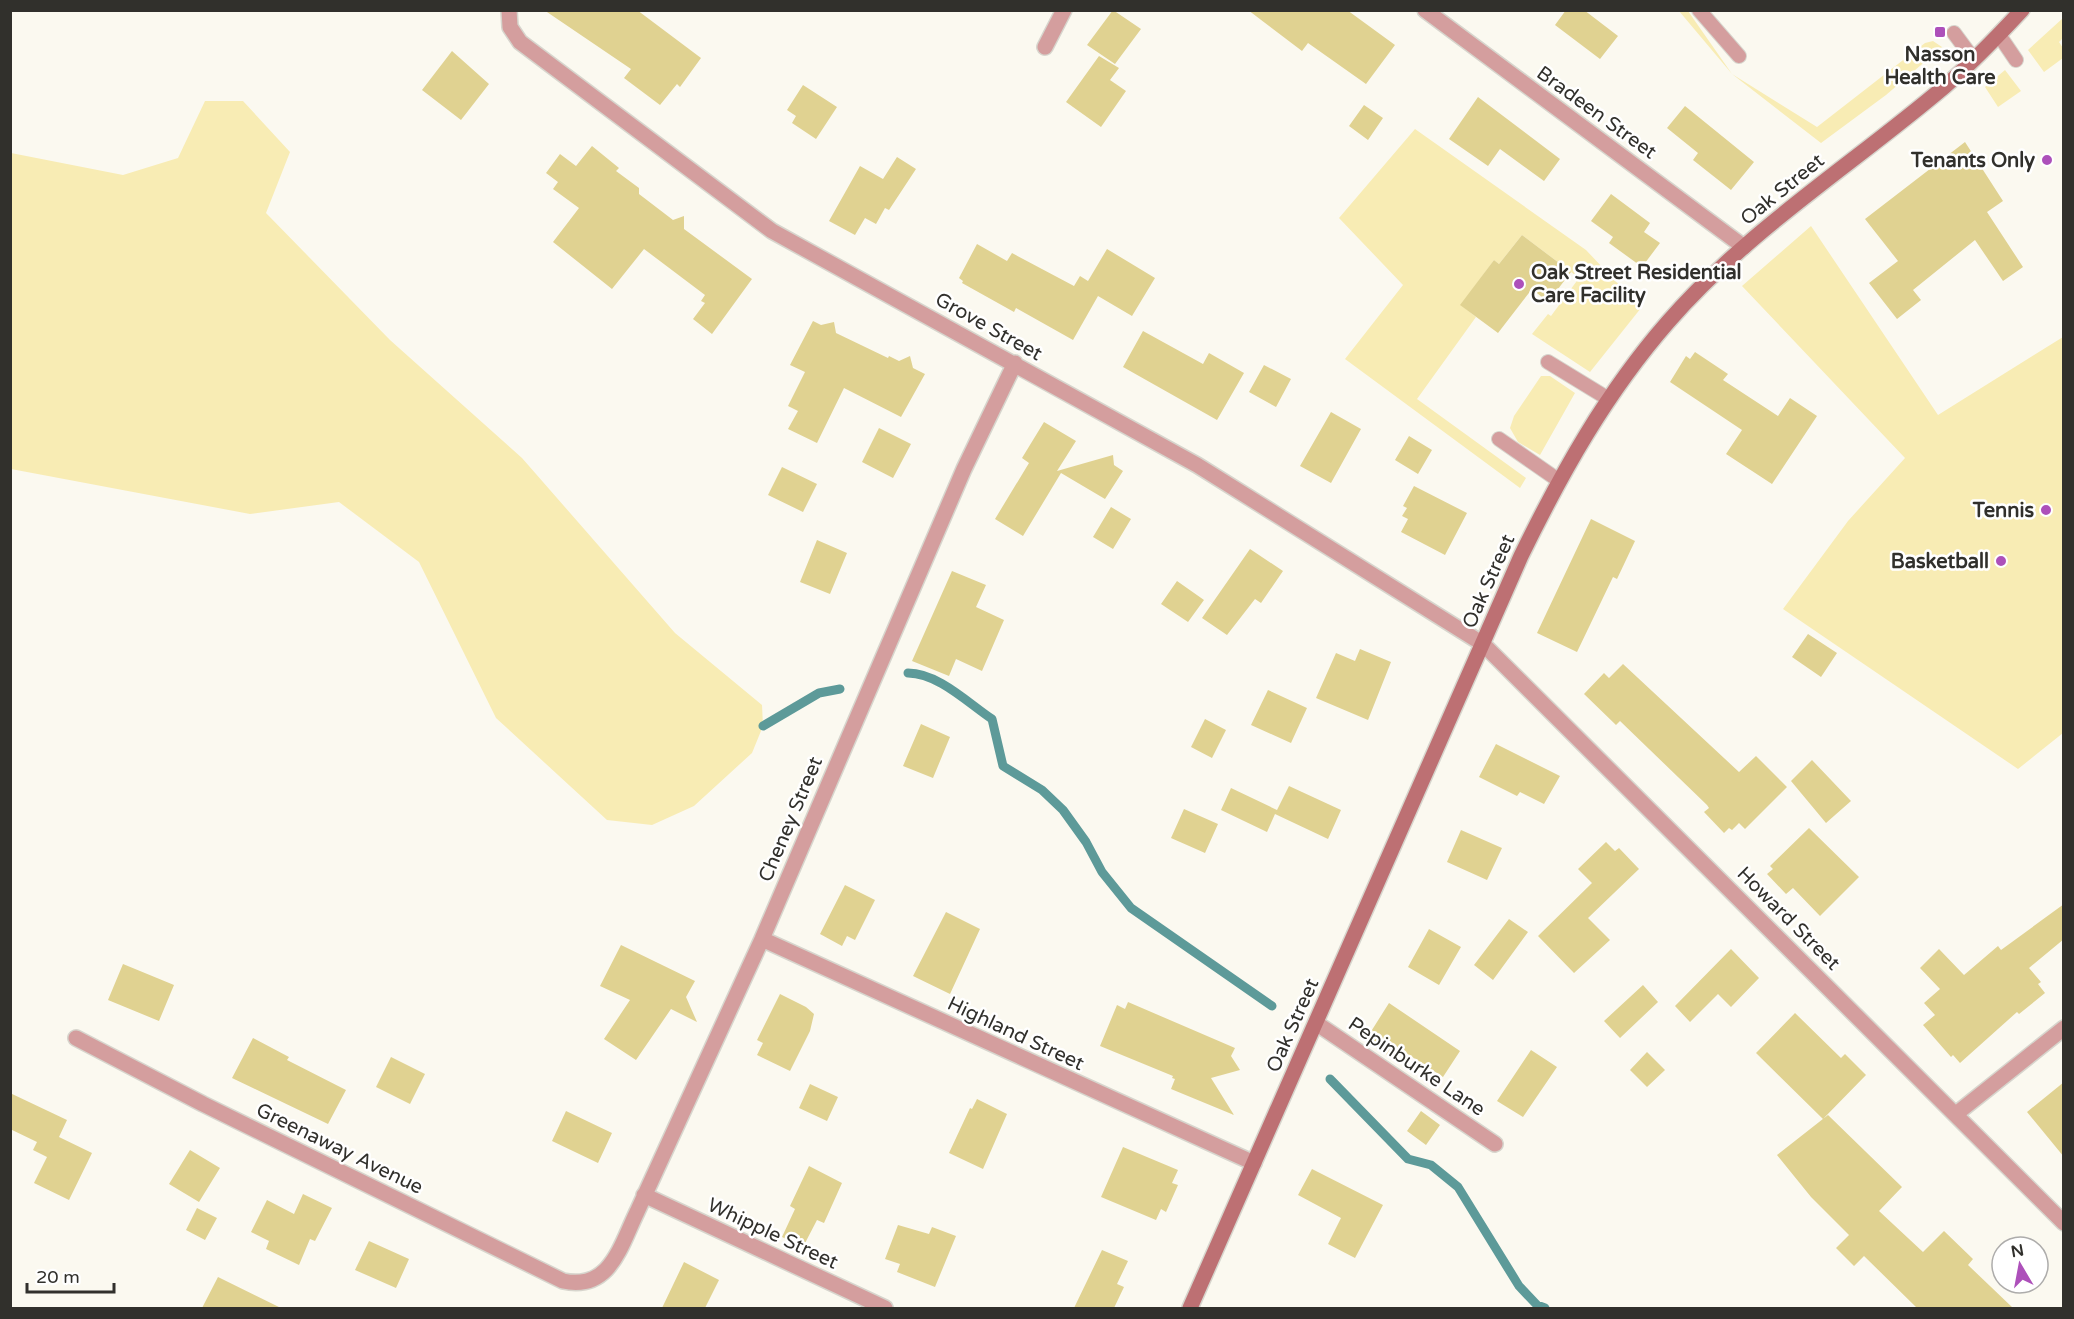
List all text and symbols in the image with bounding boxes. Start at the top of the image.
marker: Nasson Health Care [1933,25,1947,39]
place label: Nasson Health Care [1884,43,1996,90]
street label: Bradeen Street [1532,61,1661,165]
street label: Oak Street [1736,149,1830,231]
place label: Tenants Only [1910,149,2035,173]
marker: Tenants Only [2040,153,2054,167]
place label: Oak Street Residential Care Facility [1531,261,1742,308]
marker: Oak Street Residential Care Facility [1512,277,1526,291]
street label: Grove Street [931,288,1047,366]
place label: Tennis [1972,499,2034,523]
marker: Tennis [2039,503,2053,517]
street label: Oak Street [1458,530,1520,632]
place label: Basketball [1891,550,1989,574]
marker: Basketball [1994,554,2008,568]
street label: Cheney Street [754,753,828,886]
street label: Howard Street [1732,862,1845,976]
street label: Oak Street [1262,974,1324,1076]
street label: Highland Street [943,992,1088,1076]
street label: Pepinburke Lane [1343,1012,1490,1122]
street label: Greenaway Avenue [252,1098,427,1200]
street label: Whipple Street [703,1193,842,1275]
north arrow [1990,1235,2050,1295]
text: N [2010,1240,2026,1262]
scale bar [27,1256,114,1294]
text: 20 m [36,1266,80,1288]

